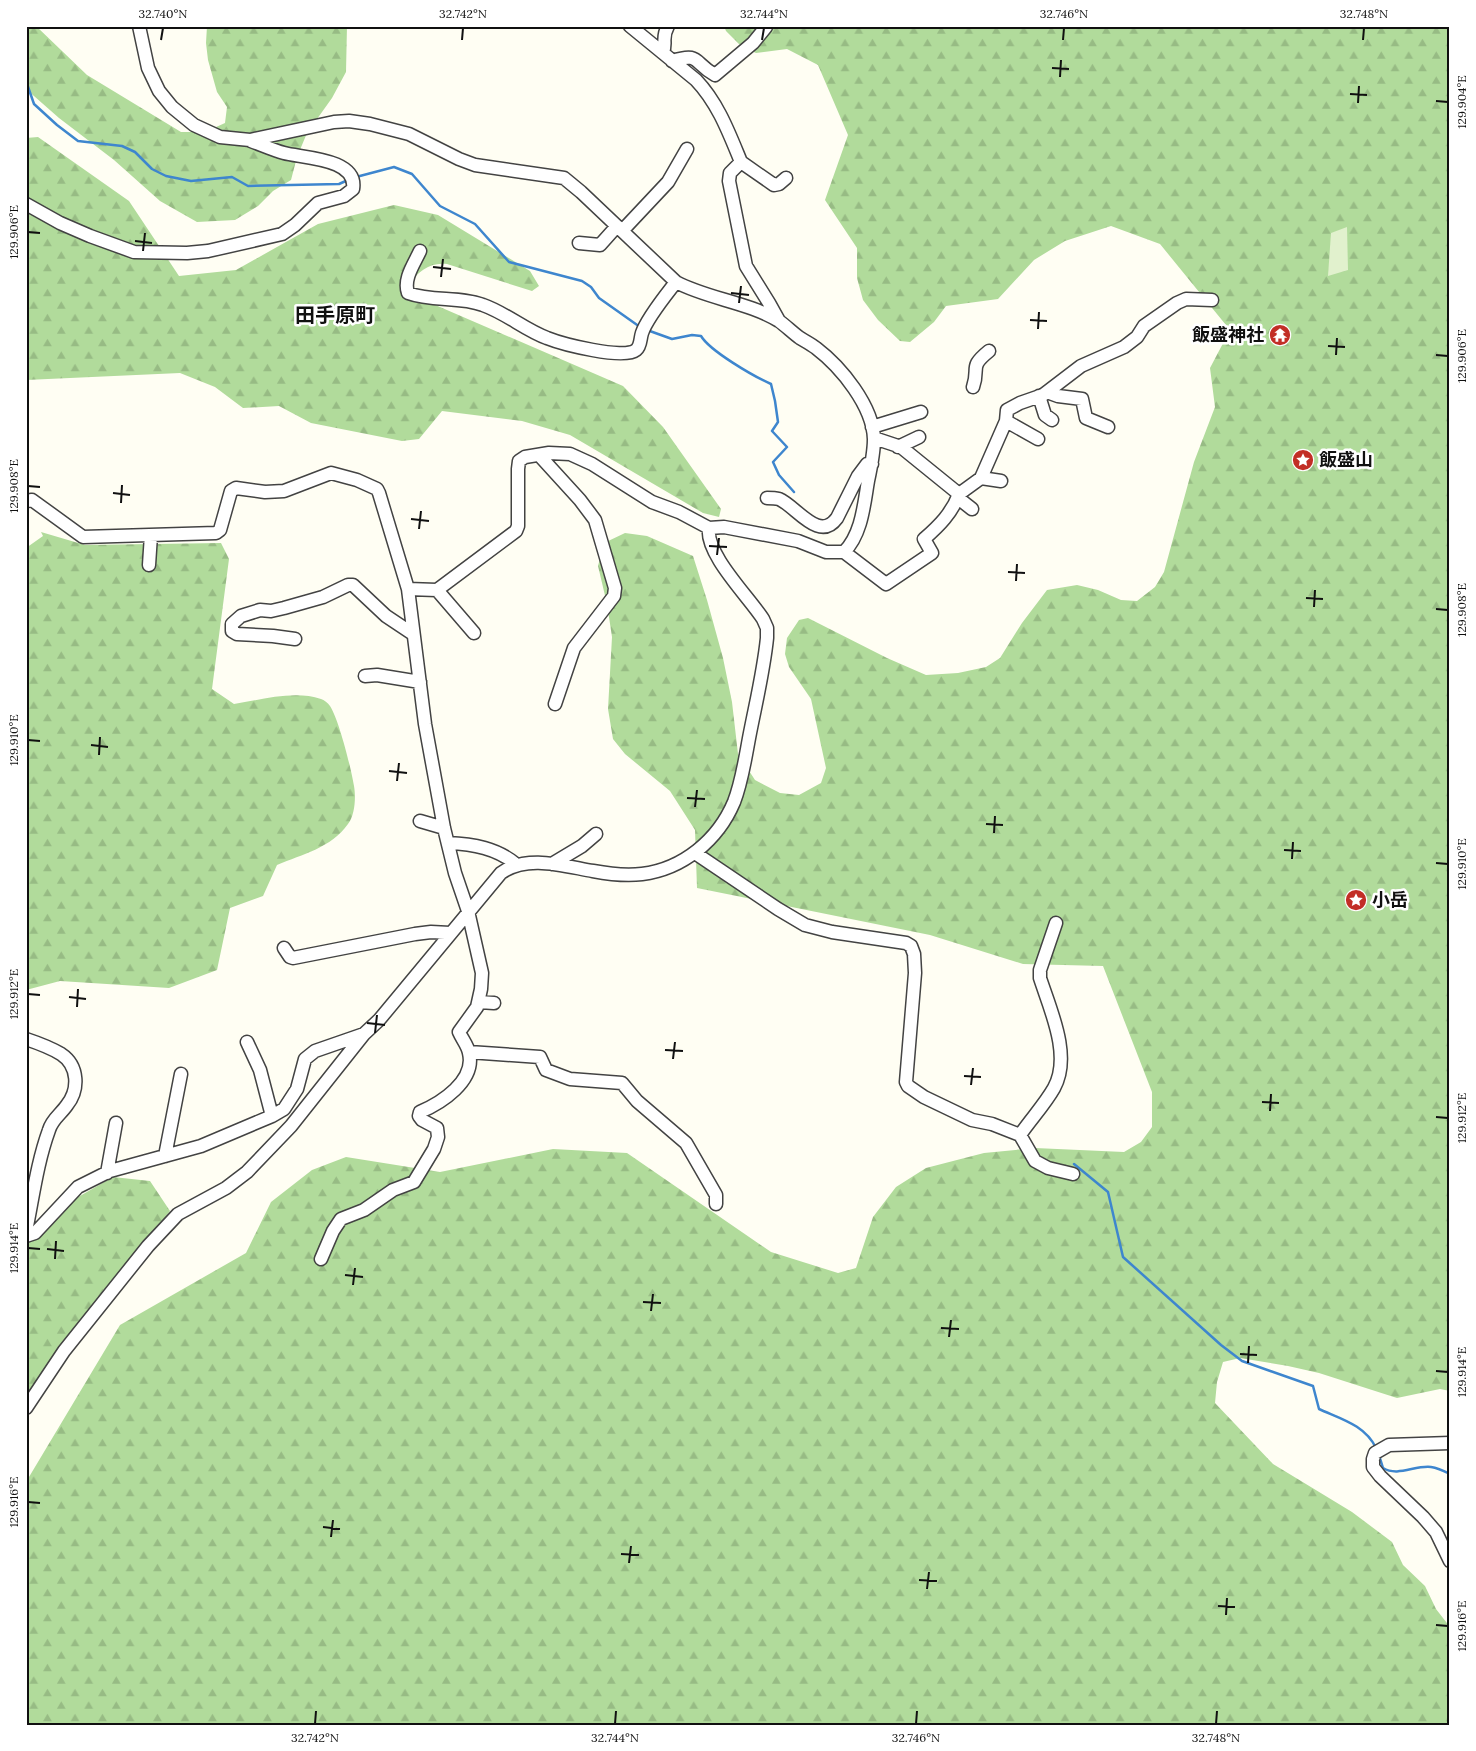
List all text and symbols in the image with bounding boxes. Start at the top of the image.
text: 32.740°N [138,6,188,21]
text: 32.742°N [439,6,487,21]
text: 32.744°N [740,6,788,21]
text: 32.746°N [1040,6,1088,21]
text: 32.748°N [1340,6,1388,21]
text: 129.904°E [1454,75,1469,129]
text: 129.906°E [6,205,21,259]
district label: 田手原町 [295,302,375,327]
place label: 飯盛神社 [1192,323,1264,346]
temple icon: 飯盛神社 [1268,323,1292,347]
text: 129.906°E [1454,329,1469,383]
place icon: 飯盛山 [1291,448,1315,472]
place label: 飯盛山 [1319,448,1373,471]
text: 129.908°E [6,459,21,513]
text: 129.908°E [1454,583,1469,637]
text: 129.910°E [6,714,21,766]
text: 129.910°E [1454,838,1469,890]
place icon: 小岳 [1344,888,1368,912]
place label: 小岳 [1372,888,1408,911]
text: 129.912°E [6,969,21,1019]
text: 129.912°E [1454,1093,1469,1143]
text: 129.914°E [6,1223,21,1273]
text: 129.914°E [1454,1347,1469,1397]
text: 129.916°E [6,1476,21,1528]
text: 129.916°E [1454,1600,1469,1652]
text: 32.742°N [291,1730,339,1745]
text: 32.744°N [591,1730,639,1745]
text: 32.746°N [892,1730,940,1745]
text: 32.748°N [1192,1730,1240,1745]

